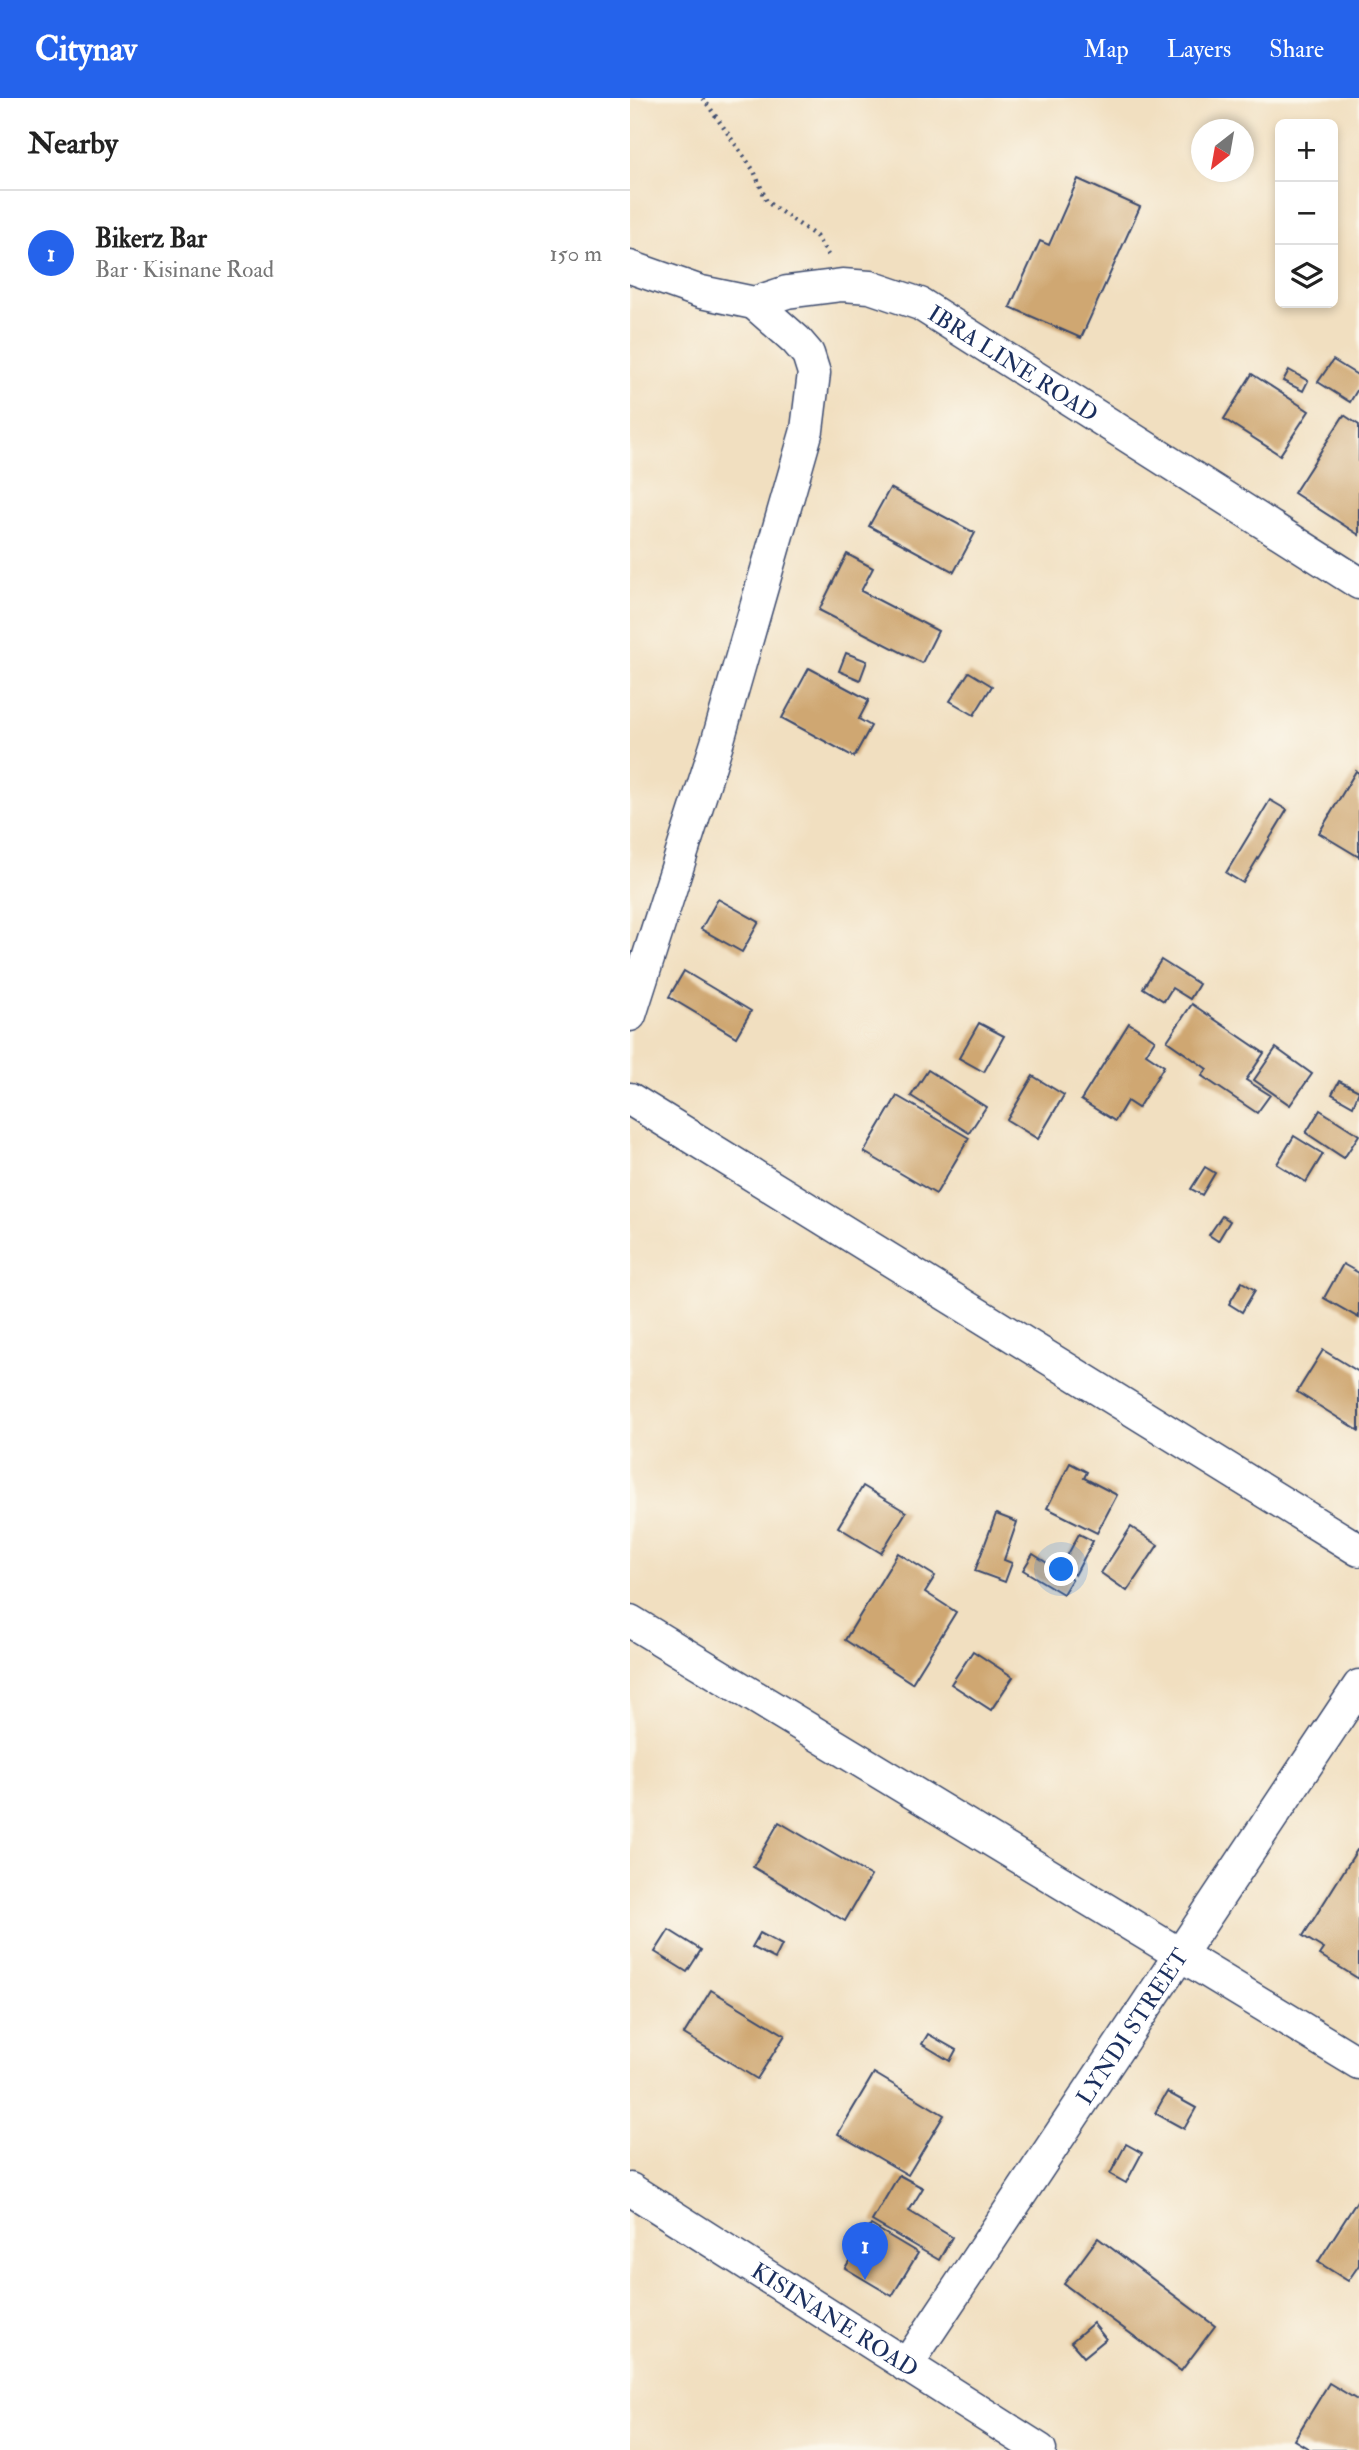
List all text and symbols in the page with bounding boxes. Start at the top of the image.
text: Citynav [35,29,137,70]
text: Map [1084,34,1129,65]
text: Layers [1167,34,1231,65]
text: Share [1269,34,1324,65]
north arrow [1191,119,1254,182]
map controls [1275,119,1338,308]
button: + [1275,119,1338,182]
text: Nearby [28,125,118,162]
button: − [1275,182,1338,245]
text: Bikerz Bar [95,223,207,255]
text: 1 [47,239,55,268]
text: 150 m [549,239,602,268]
button: layers [1275,245,1338,308]
text: Bar · Kisinane Road [95,255,274,284]
street label: IBRA LINE ROAD [923,298,1104,428]
your location [1044,1552,1078,1586]
street label: LYNDI STREET [1070,1943,1195,2110]
pin: 1 [842,2222,888,2280]
street label: KISINANE ROAD [746,2256,924,2383]

